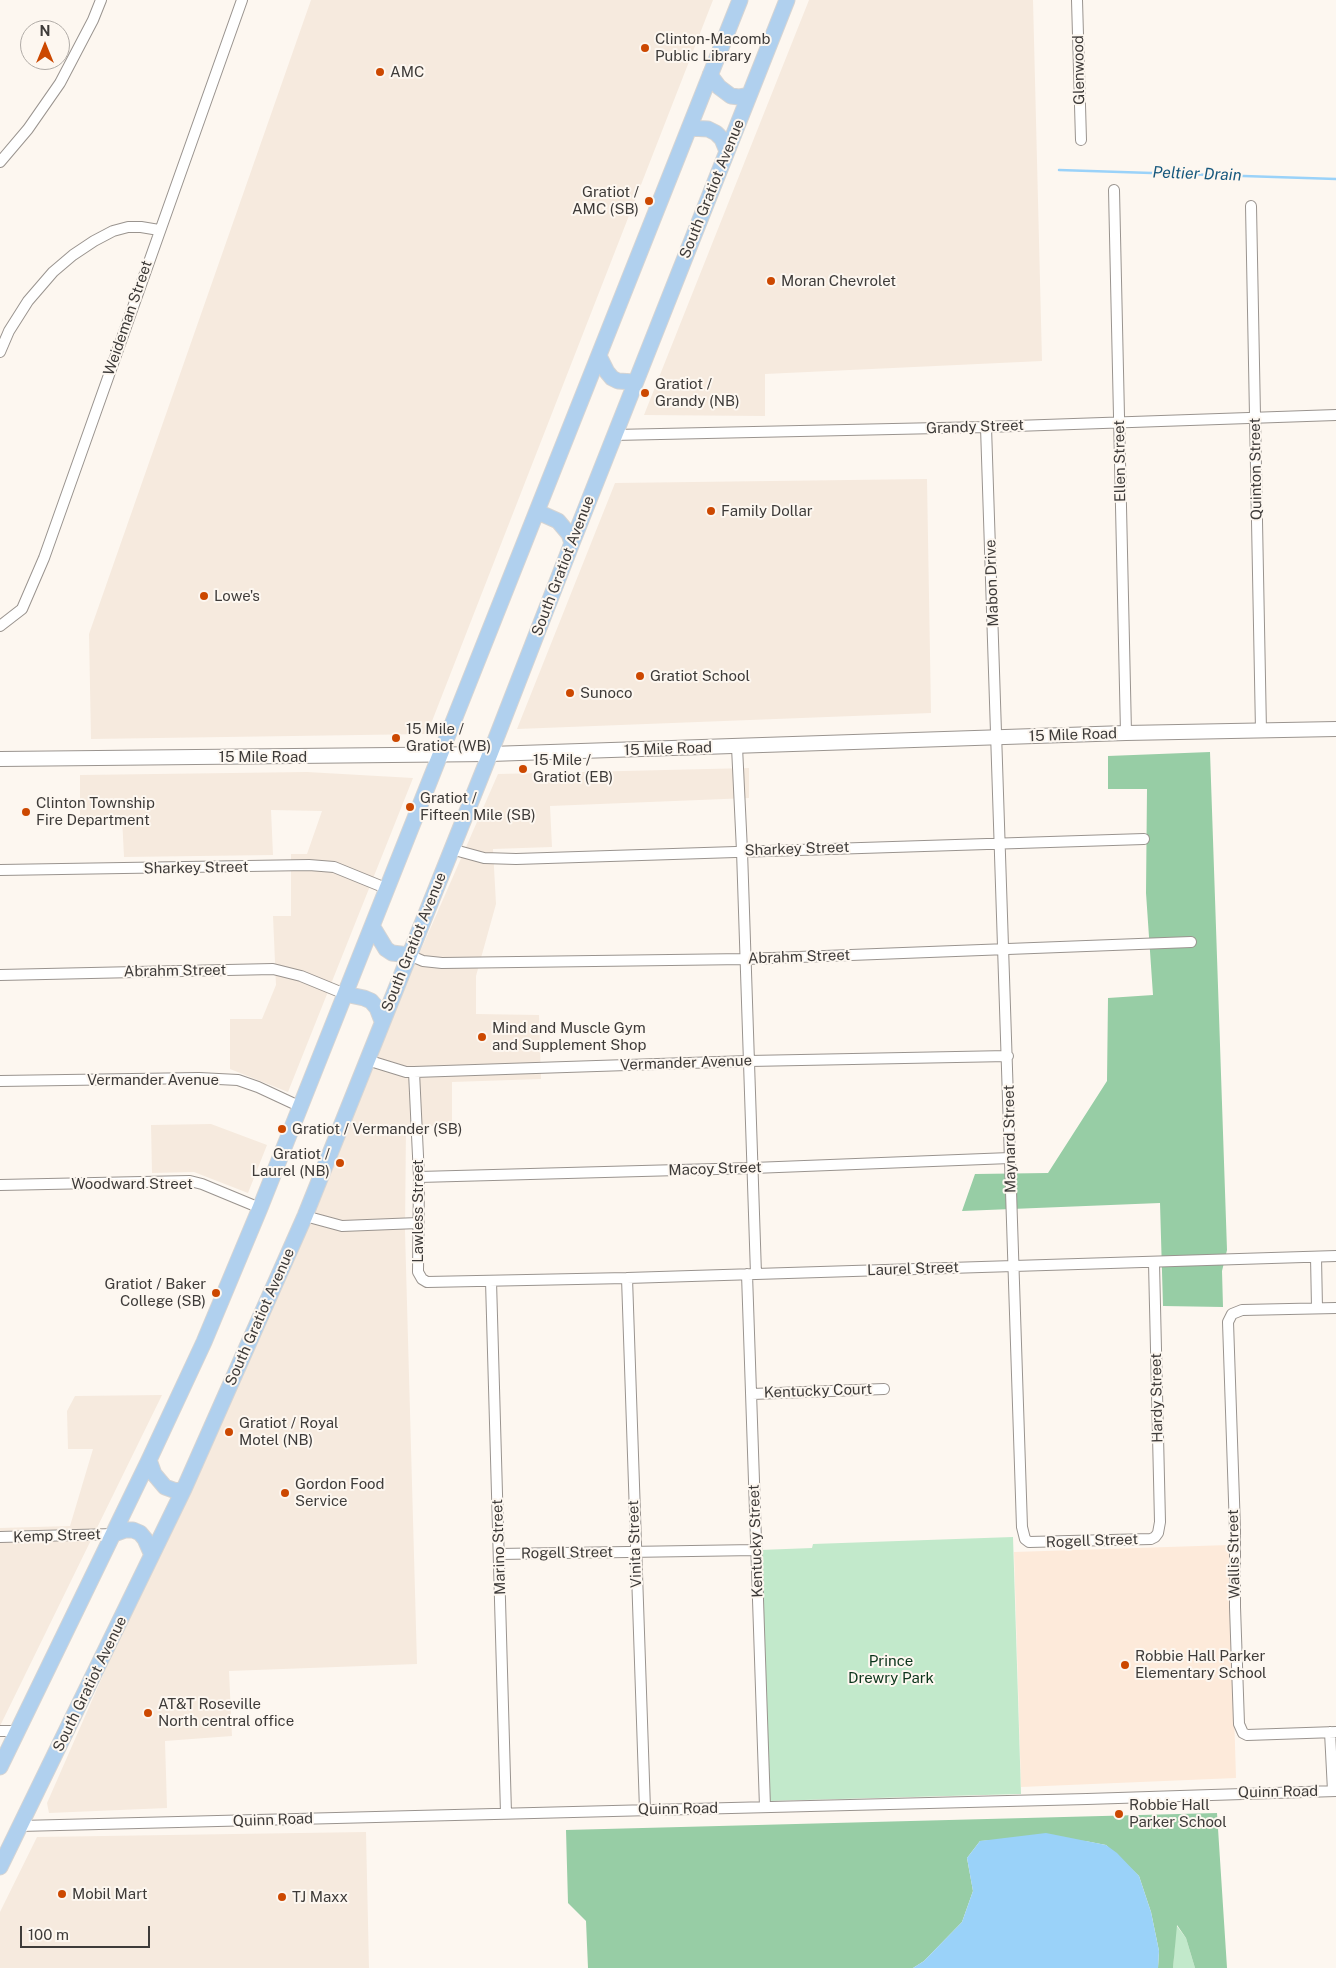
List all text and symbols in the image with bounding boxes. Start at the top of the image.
north arrow [20,20,70,70]
text: N [40,23,50,39]
place label: Clinton-Macomb Public Library [655,30,770,65]
street label: Glenwood [1069,35,1089,105]
marker: Clinton-Macomb Public Library [639,42,651,54]
place label: AMC [390,63,424,81]
marker: AMC [374,66,386,78]
street label: South Gratiot Avenue [676,117,748,261]
water label: Peltier Drain [1152,163,1242,185]
place label: Gratiot / AMC (SB) [572,183,639,218]
marker: Gratiot / AMC (SB) [643,195,655,207]
street label: Weideman Street [100,258,156,378]
place label: Moran Chevrolet [781,272,896,290]
marker: Moran Chevrolet [765,275,777,287]
place label: Gratiot / Grandy (NB) [655,375,740,410]
marker: Gratiot / Grandy (NB) [639,387,651,399]
street label: Grandy Street [926,416,1024,438]
street label: Quinton Street [1246,418,1266,520]
street label: Ellen Street [1110,420,1130,502]
street label: South Gratiot Avenue [528,493,598,639]
place label: Family Dollar [721,502,813,520]
marker: Family Dollar [705,505,717,517]
street label: Mabon Drive [981,539,1003,627]
place label: Lowe's [214,587,260,605]
marker: Lowe's [198,590,210,602]
place label: Gratiot School [650,667,750,685]
marker: Gratiot School [634,670,646,682]
place label: Sunoco [580,684,633,702]
marker: Sunoco [564,687,576,699]
place label: 15 Mile / Gratiot (WB) [406,720,491,755]
street label: 15 Mile Road [1029,724,1117,746]
marker: 15 Mile / Gratiot (WB) [390,732,402,744]
street label: 15 Mile Road [624,738,712,760]
street label: 15 Mile Road [219,748,307,766]
place label: 15 Mile / Gratiot (EB) [533,751,613,786]
marker: 15 Mile / Gratiot (EB) [517,763,529,775]
place label: Gratiot / Fifteen Mile (SB) [420,789,536,824]
place label: Clinton Township Fire Department [36,794,155,829]
marker: Gratiot / Fifteen Mile (SB) [404,801,416,813]
marker: Clinton Township Fire Department [20,806,32,818]
street label: Sharkey Street [744,838,850,860]
street label: Sharkey Street [143,858,249,878]
street label: South Gratiot Avenue [378,870,450,1014]
street label: Abrahm Street [747,946,851,968]
street label: Abrahm Street [124,961,226,981]
place label: Mind and Muscle Gym and Supplement Shop [492,1019,646,1054]
marker: Mind and Muscle Gym and Supplement Shop [476,1031,488,1043]
street label: Vermander Avenue [620,1052,752,1074]
street label: Vermander Avenue [87,1071,219,1089]
street label: Maynard Street [1000,1085,1020,1193]
place label: Gratiot / Vermander (SB) [292,1120,462,1138]
marker: Gratiot / Vermander (SB) [276,1123,288,1135]
place label: Gratiot / Laurel (NB) [252,1145,330,1180]
marker: Gratiot / Laurel (NB) [334,1157,346,1169]
street label: Macoy Street [668,1158,762,1180]
street label: Lawless Street [409,1159,427,1263]
street label: Woodward Street [71,1175,193,1193]
street label: South Gratiot Avenue [222,1245,298,1389]
street label: Laurel Street [867,1258,959,1280]
place label: Gratiot / Baker College (SB) [105,1275,206,1310]
marker: Gratiot / Baker College (SB) [210,1287,222,1299]
street label: Hardy Street [1147,1353,1167,1443]
street label: Kentucky Court [763,1380,873,1402]
place label: Gratiot / Royal Motel (NB) [239,1414,339,1449]
marker: Gratiot / Royal Motel (NB) [223,1426,235,1438]
place label: Gordon Food Service [295,1475,385,1510]
street label: Kentucky Street [745,1484,767,1598]
marker: Gordon Food Service [279,1487,291,1499]
street label: Marino Street [488,1499,510,1595]
street label: Vinita Street [624,1500,646,1588]
street label: Wallis Street [1224,1509,1244,1599]
street label: Kemp Street [13,1525,101,1547]
street label: Rogell Street [1046,1530,1138,1552]
street label: Rogell Street [521,1543,613,1563]
street label: South Gratiot Avenue [49,1613,131,1755]
place label: Robbie Hall Parker Elementary School [1135,1647,1267,1682]
park label: Prince Drewry Park [848,1652,934,1687]
marker: Robbie Hall Parker Elementary School [1119,1659,1131,1671]
place label: AT&T Roseville North central office [158,1695,294,1730]
marker: AT&T Roseville North central office [142,1707,154,1719]
street label: Quinn Road [1238,1782,1318,1802]
place label: Robbie Hall Parker School [1129,1796,1227,1831]
street label: Quinn Road [638,1799,718,1819]
marker: Robbie Hall Parker School [1113,1808,1125,1820]
street label: Quinn Road [233,1810,313,1830]
place label: Mobil Mart [72,1885,148,1903]
marker: Mobil Mart [56,1888,68,1900]
place label: TJ Maxx [292,1888,348,1906]
marker: TJ Maxx [276,1891,288,1903]
scale bar [22,1916,152,1948]
text: 100 m [28,1926,69,1943]

